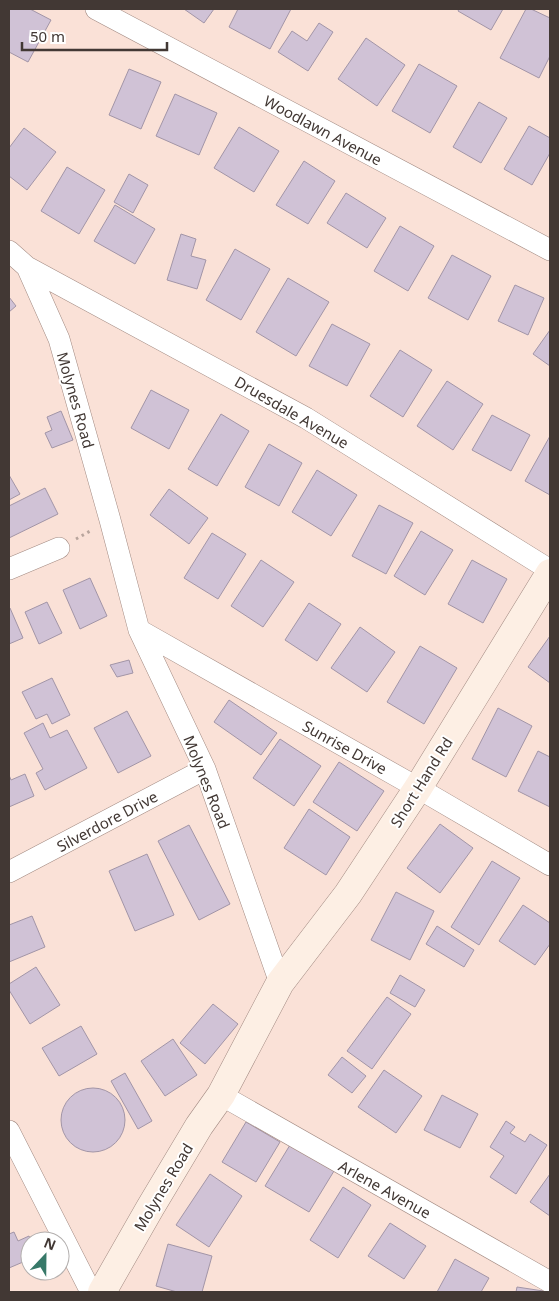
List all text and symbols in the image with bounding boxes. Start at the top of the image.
scale bar [22,20,168,52]
text: 50 m [30,26,65,46]
street label: Woodlawn Avenue [260,90,386,170]
street label: Molynes Road [53,350,99,450]
street label: Druesdale Avenue [231,371,353,453]
street label: Sunrise Drive [299,716,391,778]
street label: Molynes Road [179,732,235,832]
street label: Short Hand Rd [385,733,457,831]
street label: Silverdore Drive [53,786,161,856]
street label: Molynes Road [129,1139,197,1235]
street label: Arlene Avenue [335,1155,435,1223]
north arrow [20,1231,70,1281]
text: N [41,1233,59,1254]

